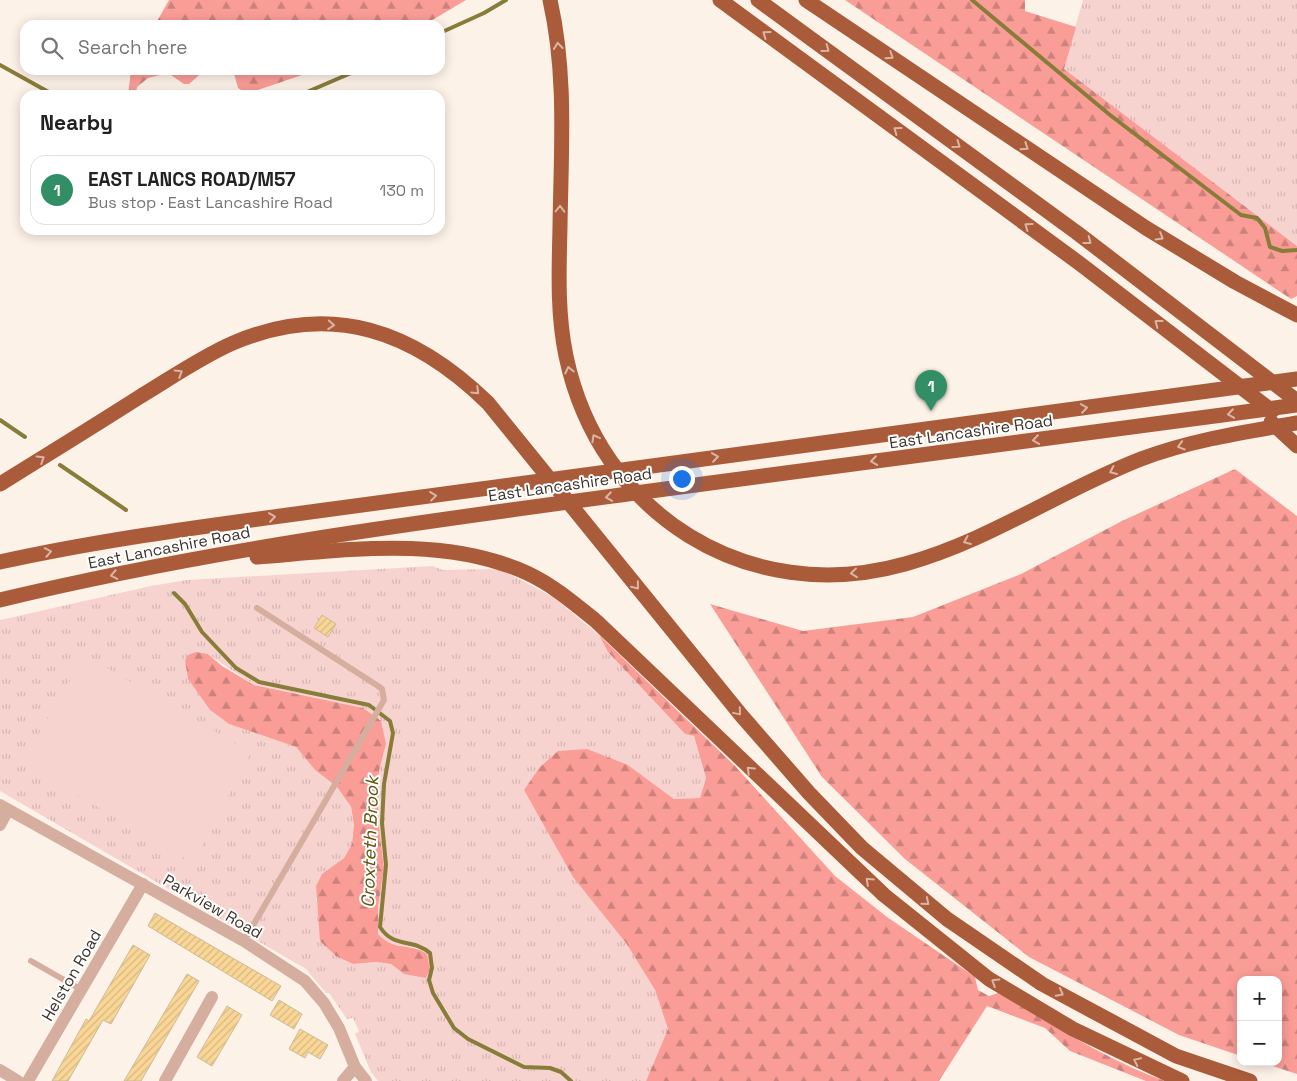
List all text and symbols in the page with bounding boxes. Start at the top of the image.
search box [20,20,445,75]
one-way arrow [763,31,772,39]
icon: search [38,34,66,62]
text: Search here [78,35,188,60]
one-way arrow [553,42,564,50]
one-way arrow [820,43,830,52]
one-way arrow [885,50,894,60]
text: Nearby [40,109,113,136]
one-way arrow [894,127,903,135]
one-way arrow [952,139,961,148]
one-way arrow [1019,141,1029,150]
text: EAST LANCS ROAD/M57 [88,167,296,192]
text: 1 [53,180,61,201]
text: 130 m [380,180,424,201]
text: Bus stop · East Lancashire Road [88,192,333,213]
one-way arrow [555,205,565,212]
one-way arrow [1025,223,1034,231]
one-way arrow [1155,231,1164,240]
one-way arrow [1082,235,1092,244]
one-way arrow [328,319,336,330]
one-way arrow [1154,320,1164,329]
one-way arrow [564,366,575,375]
one-way arrow [174,369,183,379]
pin: 1 [915,370,947,411]
one-way arrow [470,385,479,394]
one-way arrow [1081,403,1089,414]
one-way arrow [1227,408,1236,418]
street label: East Lancashire Road [888,410,1054,453]
one-way arrow [591,434,601,443]
one-way arrow [1031,434,1039,445]
one-way arrow [1177,440,1185,450]
one-way arrow [711,452,719,463]
one-way arrow [36,455,45,465]
one-way arrow [870,455,878,466]
street label: East Lancashire Road [487,463,653,506]
one-way arrow [1109,464,1118,475]
your location [669,466,695,492]
one-way arrow [429,491,437,502]
one-way arrow [605,491,613,502]
one-way arrow [268,512,276,523]
street label: East Lancashire Road [86,521,252,574]
one-way arrow [963,535,972,546]
one-way arrow [43,547,52,557]
one-way arrow [850,567,858,578]
one-way arrow [110,569,119,579]
one-way arrow [631,580,640,589]
one-way arrow [733,706,741,715]
one-way arrow [747,767,756,776]
water label: Croxteth Brook [356,773,383,908]
street label: Parkview Road [159,870,266,943]
one-way arrow [865,878,874,887]
one-way arrow [920,897,929,906]
street label: Helston Road [37,926,106,1025]
map controls [1237,976,1282,1066]
button: + [1237,976,1282,1021]
one-way arrow [992,979,1001,989]
one-way arrow [1055,987,1064,997]
button: − [1237,1021,1282,1066]
one-way arrow [1133,1057,1142,1067]

